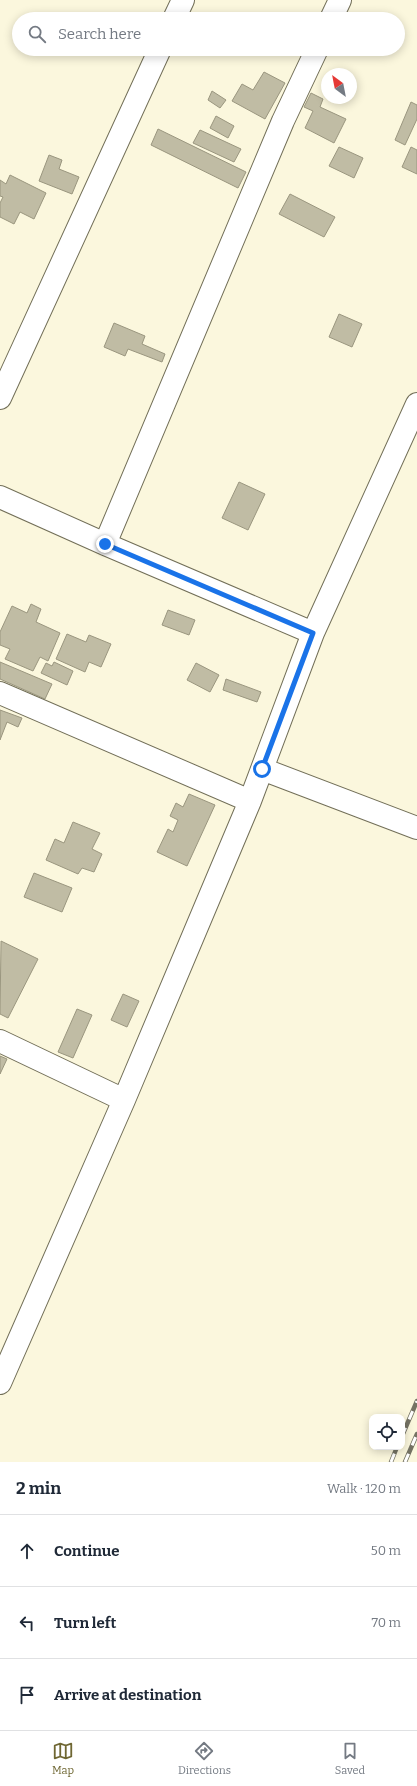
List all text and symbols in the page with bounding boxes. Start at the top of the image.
search box [12,12,405,56]
icon: search [26,23,48,45]
text: Search here [58,25,141,43]
north arrow [321,68,357,104]
route end [96,535,114,553]
route start [253,760,271,778]
map controls [369,1414,405,1450]
button: locate [369,1414,405,1450]
text: 2 min [16,1478,61,1499]
text: Walk · 120 m [327,1481,401,1496]
icon: ahead [16,1540,38,1562]
text: Continue [54,1542,120,1560]
text: 50 m [371,1543,401,1558]
icon: left [16,1612,38,1634]
text: Turn left [54,1614,116,1632]
text: 70 m [371,1615,401,1630]
icon: arrive [16,1684,38,1706]
text: Arrive at destination [54,1686,201,1704]
tab: Map [52,1740,74,1777]
tab: Directions [178,1740,231,1777]
tab: Saved [335,1740,365,1777]

